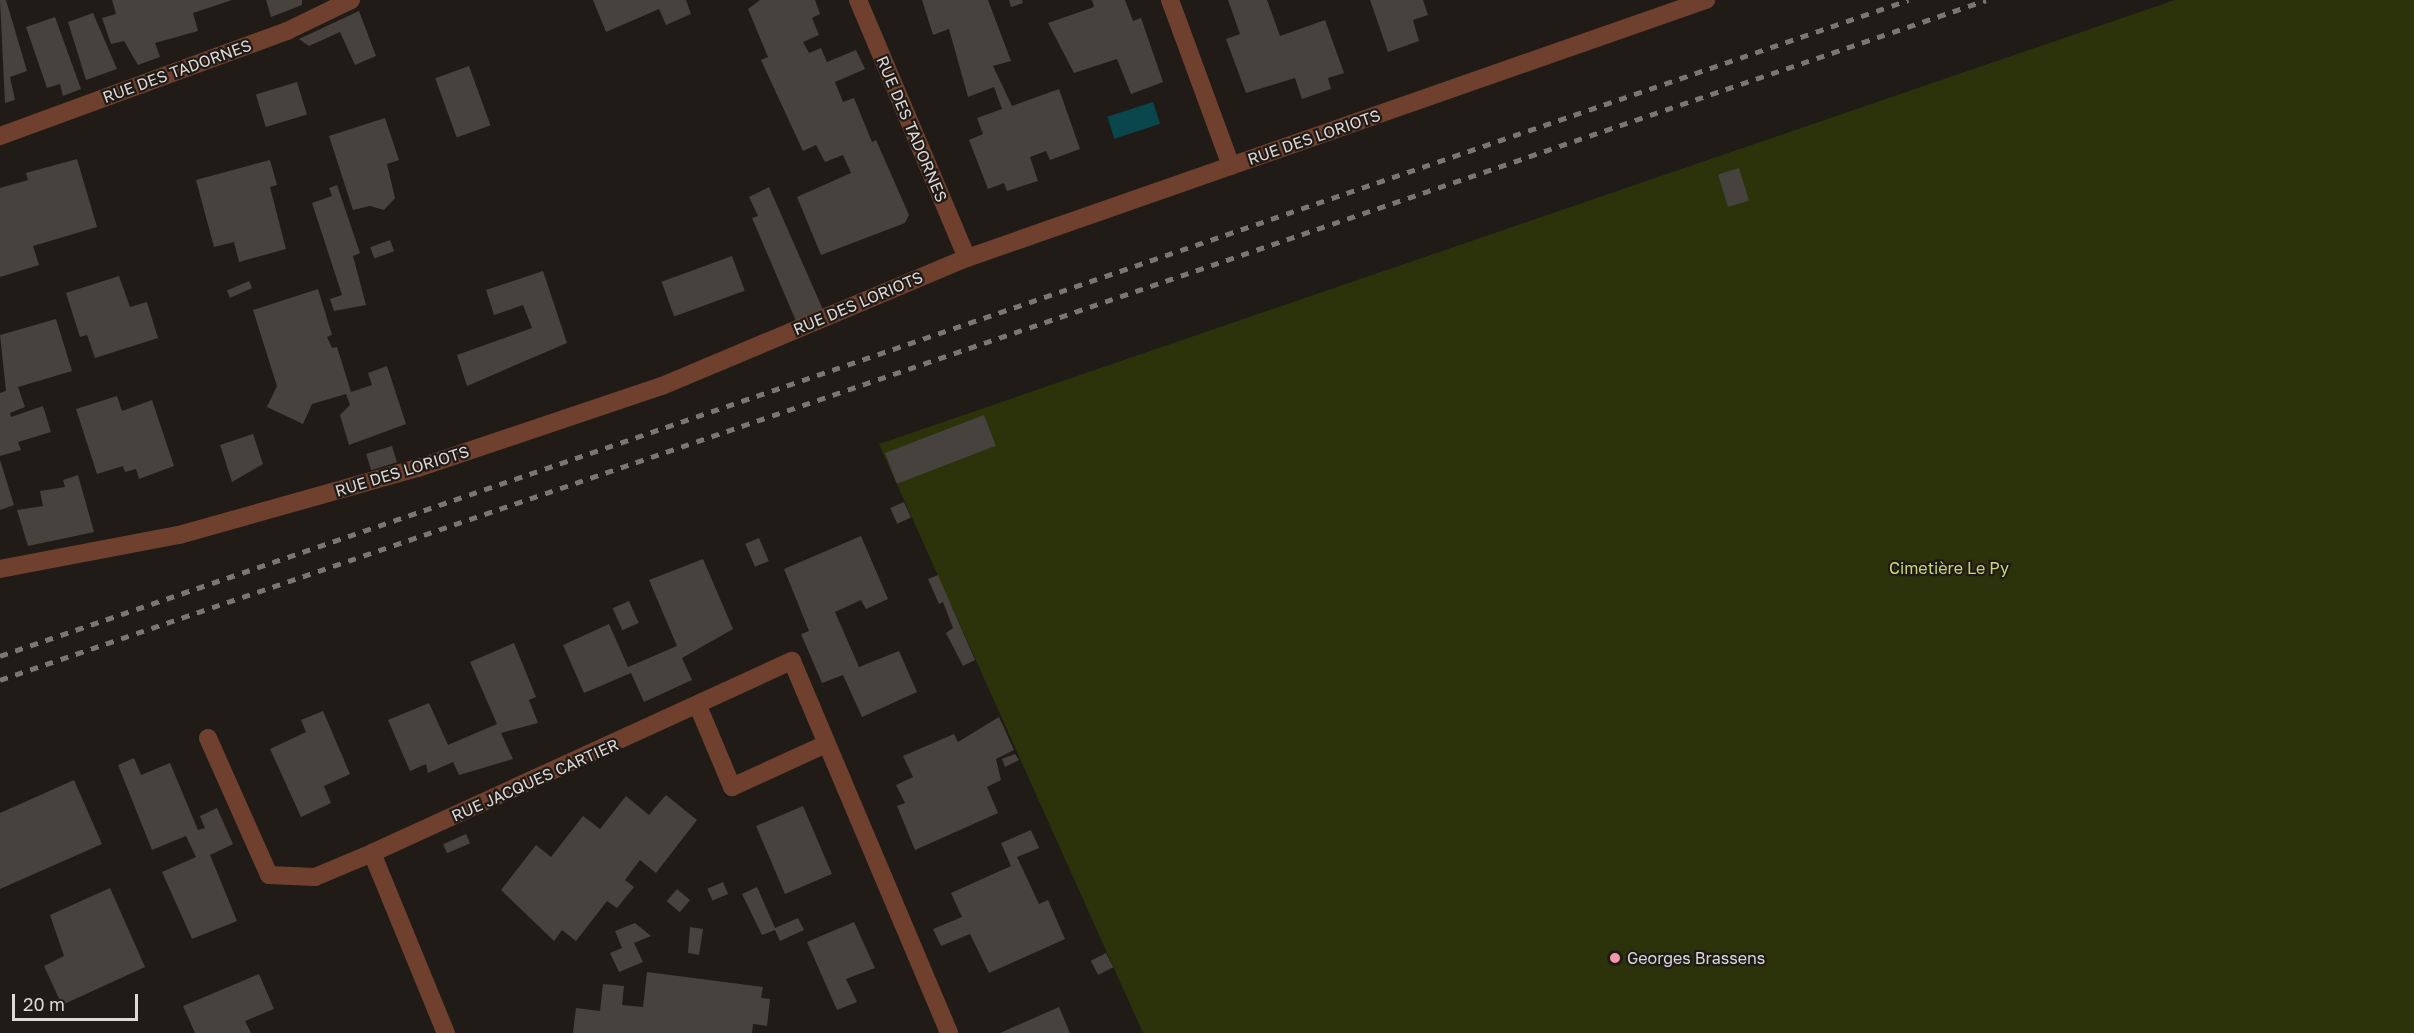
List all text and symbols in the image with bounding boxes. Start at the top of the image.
street label: RUE DES TADORNES [100,35,254,107]
street label: RUE DES TADORNES [873,53,951,205]
street label: RUE DES LORIOTS [1245,105,1383,169]
street label: RUE DES LORIOTS [790,267,926,339]
street label: RUE DES LORIOTS [333,441,471,501]
park label: Cimetière Le Py [1889,558,2009,578]
street label: RUE JACQUES CARTIER [448,734,622,826]
place label: Georges Brassens [1627,948,1765,968]
marker: Georges Brassens [1608,951,1622,965]
scale bar [15,982,141,1020]
text: 20 m [23,993,65,1015]

